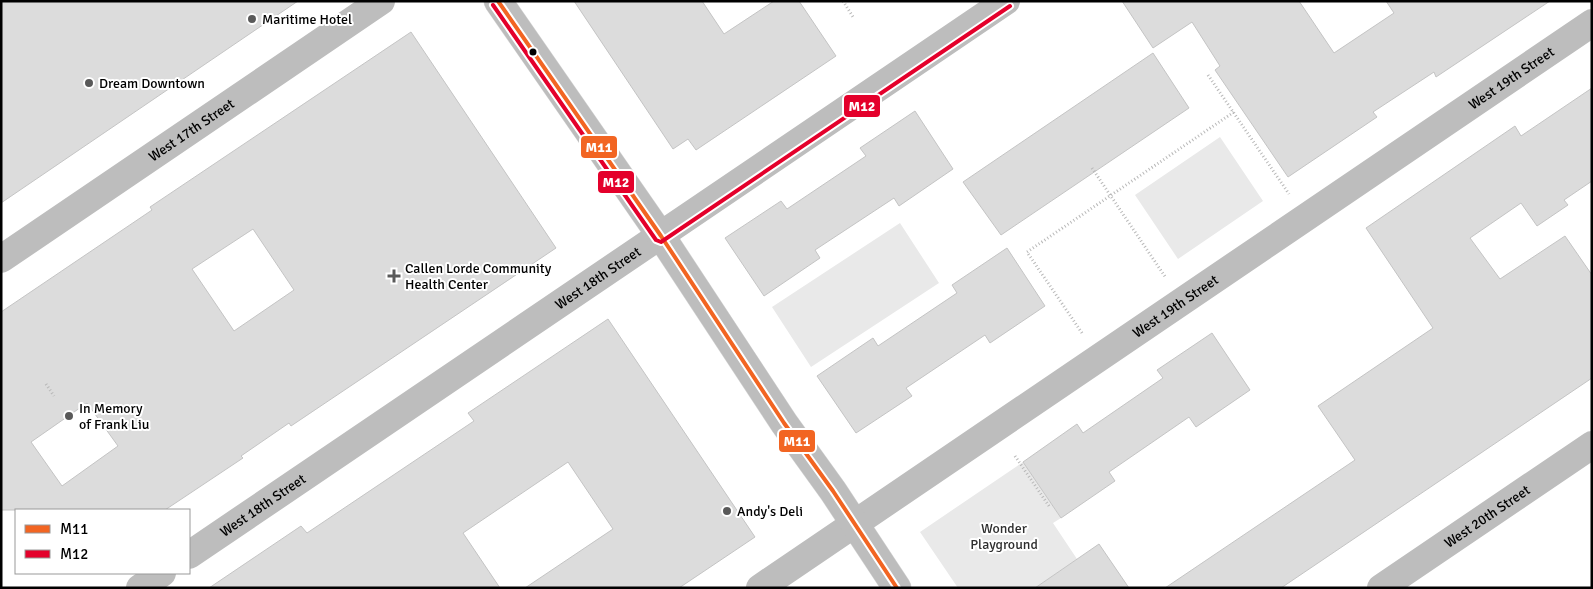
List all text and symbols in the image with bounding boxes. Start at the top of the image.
place label: Maritime Hotel [262,11,352,28]
marker: Maritime Hotel [246,13,258,25]
street label: West 19th Street [1465,43,1557,113]
unlabelled marker [528,47,538,57]
place label: Dream Downtown [99,75,205,92]
marker: Dream Downtown [83,77,95,89]
line badge: M12 [843,94,881,118]
street label: West 17th Street [145,95,237,165]
text: M12 [849,98,875,115]
line badge: M11 [580,135,618,159]
text: M11 [586,139,613,156]
line badge: M12 [597,170,635,194]
text: M12 [603,174,629,191]
street label: West 18th Street [552,243,644,313]
place label: Callen Lorde Community Health Center [405,260,552,293]
marker: Callen Lorde Community Health Center [387,269,401,283]
street label: West 19th Street [1129,271,1221,341]
place label: In Memory of Frank Liu [79,400,149,433]
marker: In Memory of Frank Liu [63,410,75,422]
line badge: M11 [778,429,816,453]
text: M11 [784,433,811,450]
street label: West 18th Street [217,470,309,540]
street label: West 20th Street [1441,481,1533,551]
place label: Andy's Deli [737,503,803,520]
marker: Andy's Deli [721,505,733,517]
legend [15,509,190,574]
text: M11 [60,520,88,538]
park label: Wonder Playground [970,520,1038,553]
text: M12 [60,545,88,563]

